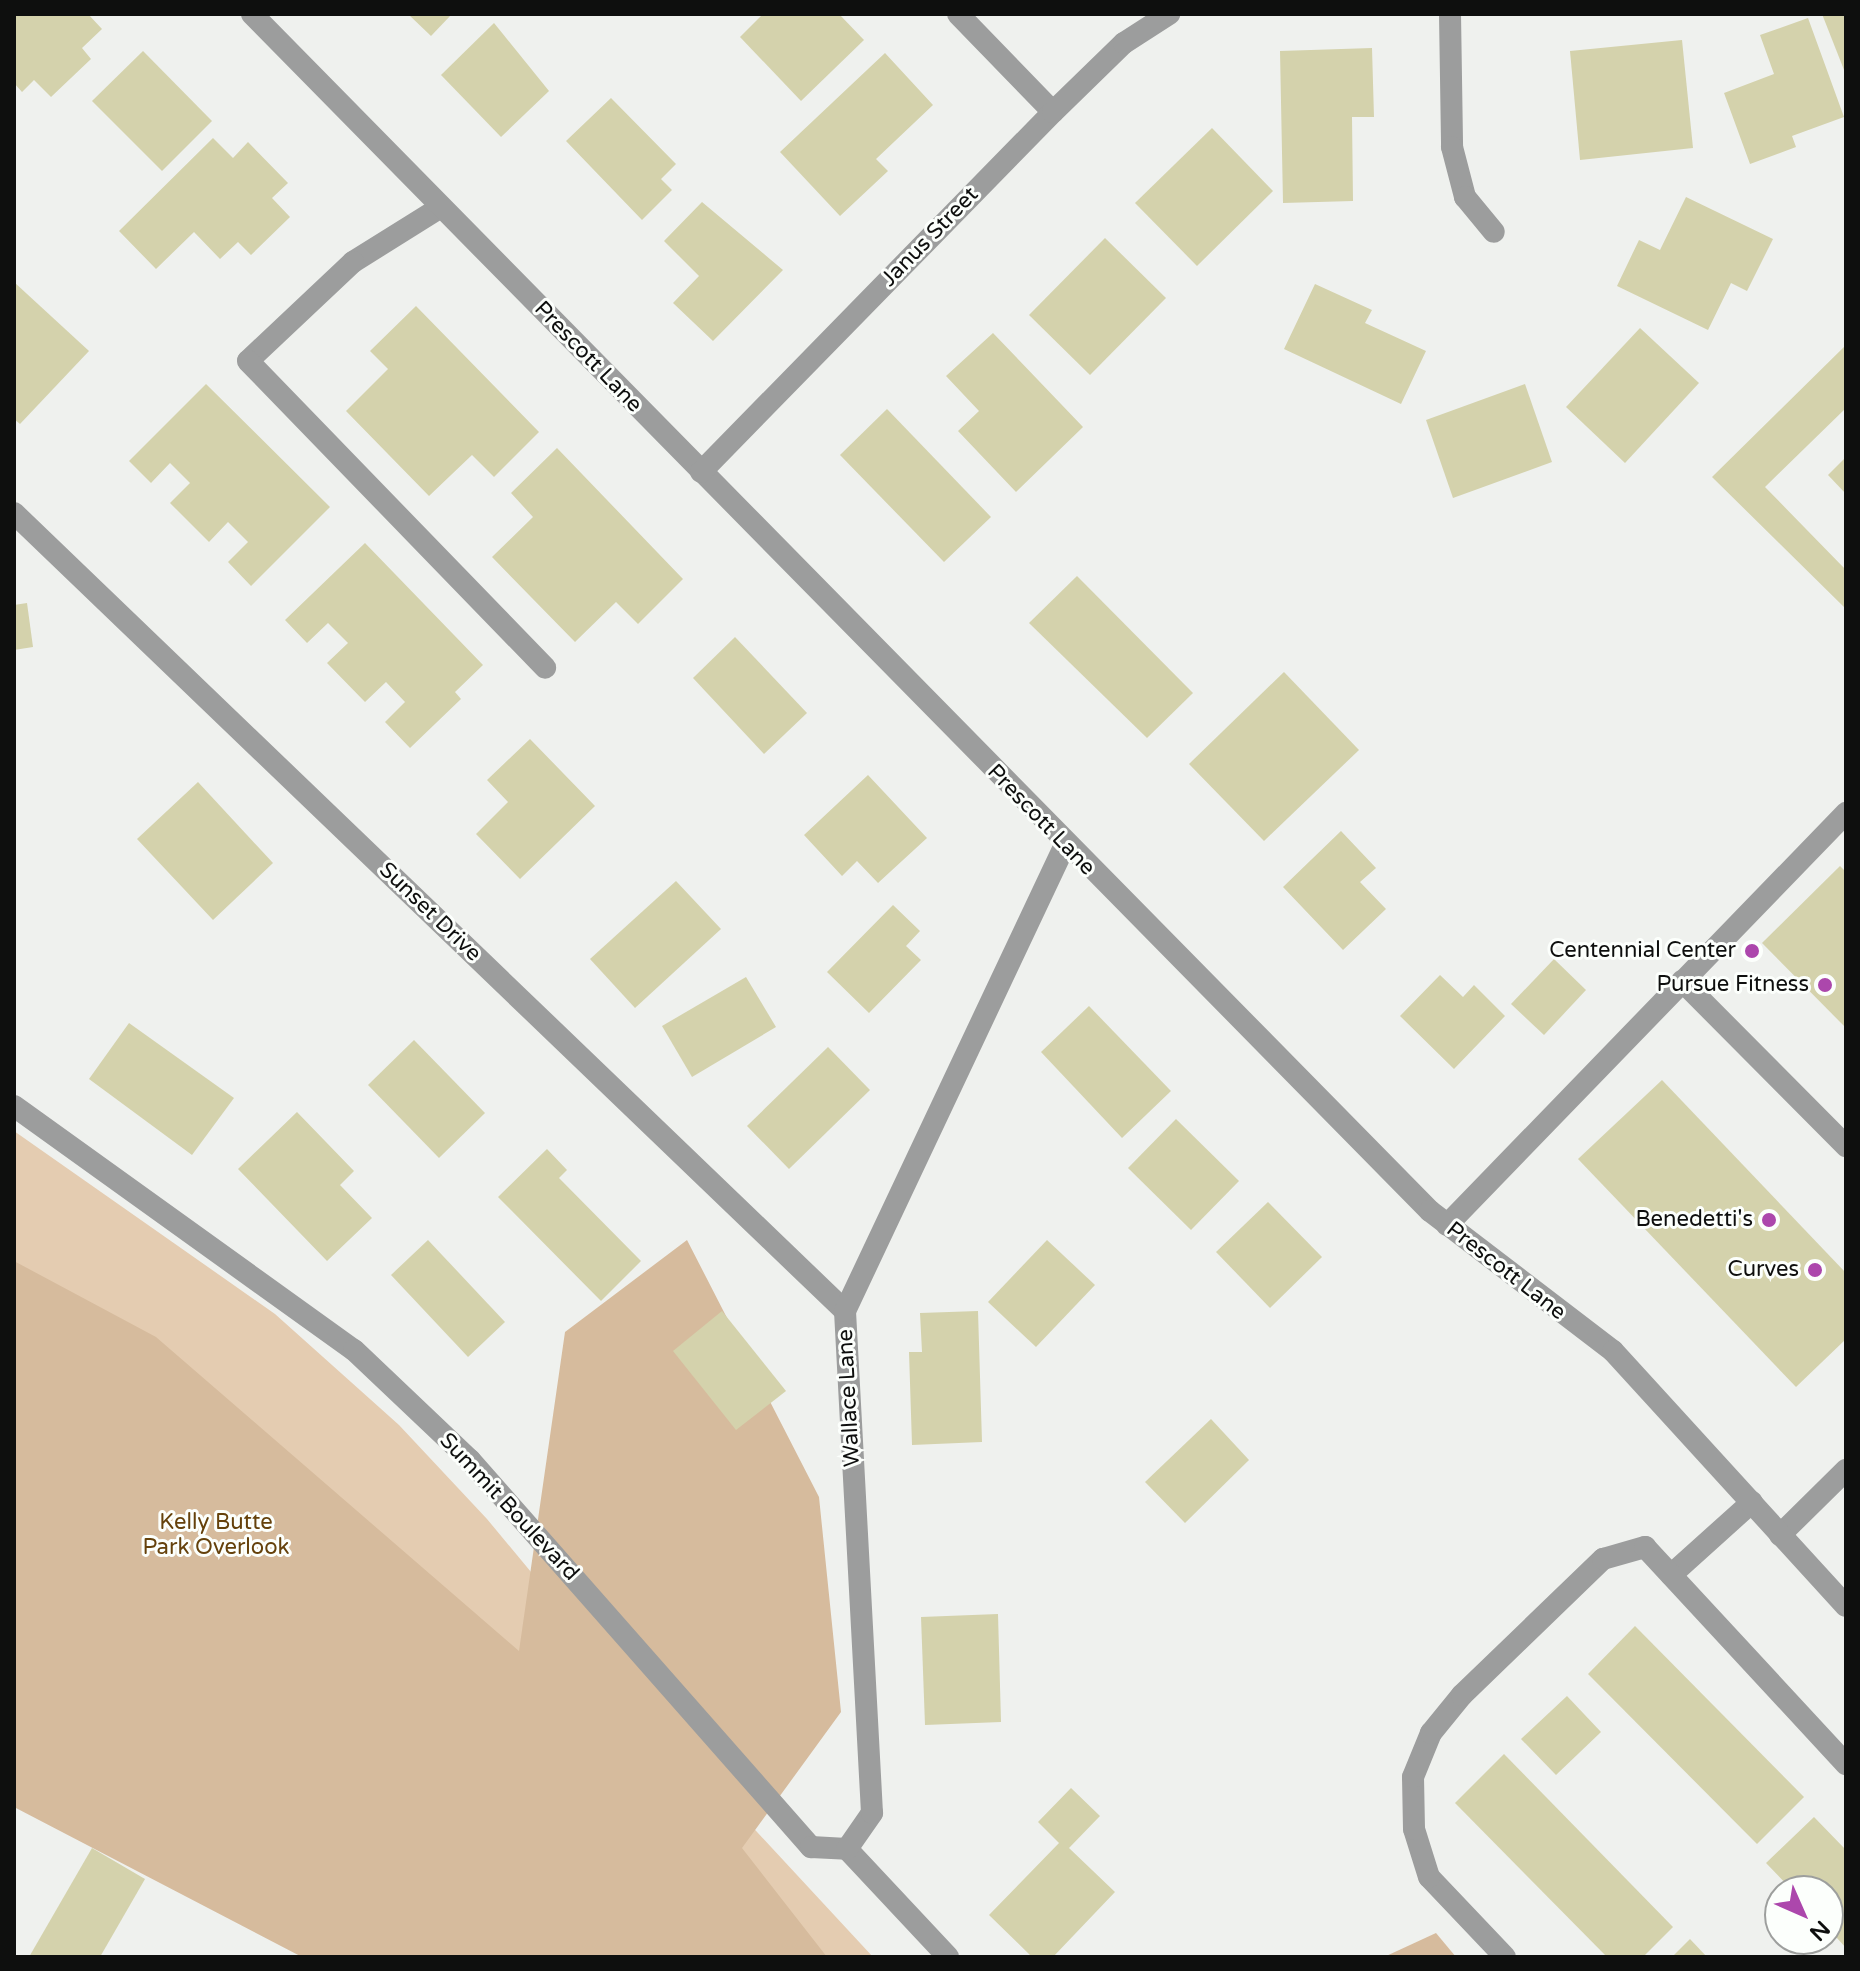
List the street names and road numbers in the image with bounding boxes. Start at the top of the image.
street label: Janus Street [876,182,984,292]
street label: Prescott Lane [528,296,648,418]
street label: Prescott Lane [981,759,1101,881]
street label: Sunset Drive [374,857,486,967]
street label: Prescott Lane [1441,1216,1571,1326]
street label: Wallace Lane [832,1329,866,1467]
street label: Summit Boulevard [434,1428,584,1586]

